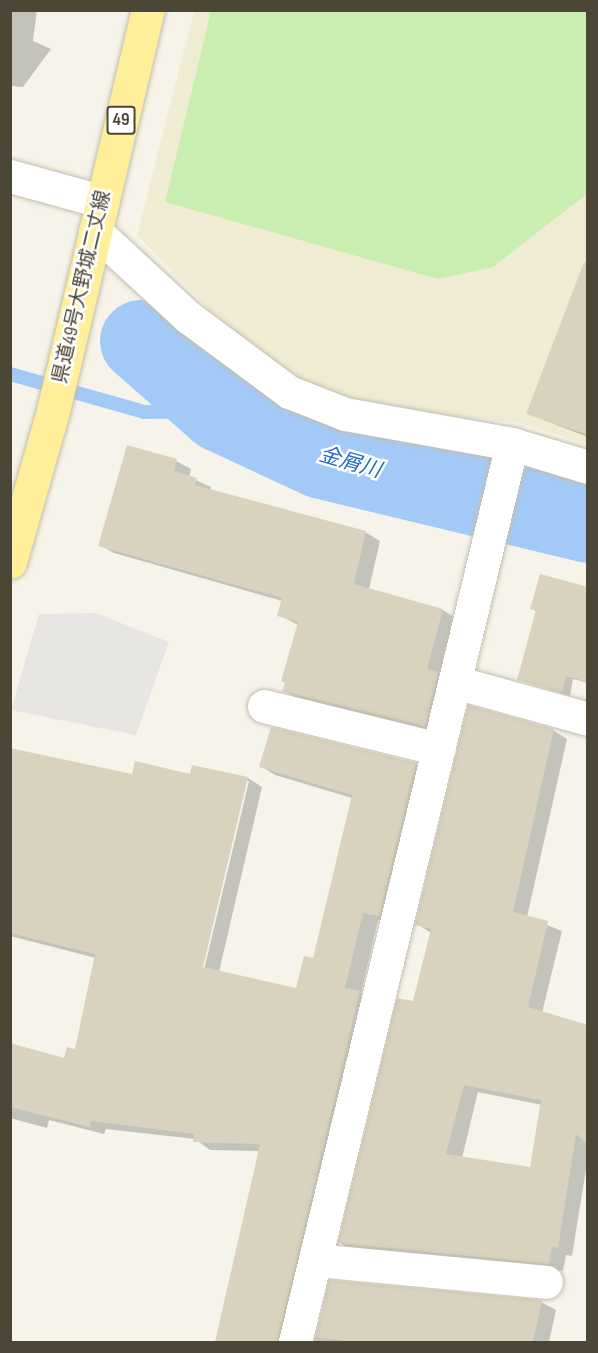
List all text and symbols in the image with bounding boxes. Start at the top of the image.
road number: 49 [106,105,136,135]
street label: 県道49号大野城二丈線 [48,188,116,386]
water label: 金屑川 [316,442,384,484]

